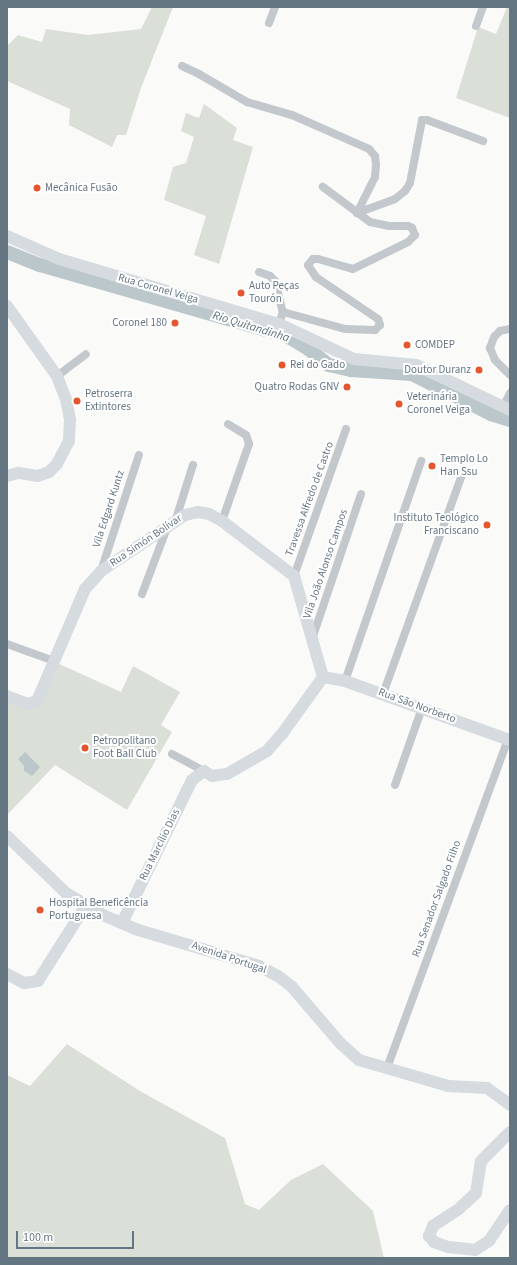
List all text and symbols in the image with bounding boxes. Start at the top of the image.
place label: Mecânica Fusão [45,181,118,195]
marker: Mecânica Fusão [32,183,42,193]
street label: Rua Coronel Veiga [116,271,200,307]
place label: Auto Peças Tourón [249,280,299,306]
marker: Auto Peças Tourón [236,288,246,298]
water label: Rio Quitandinha [211,308,291,346]
place label: Coronel 180 [112,316,167,330]
marker: Coronel 180 [170,318,180,328]
place label: COMDEP [415,338,455,352]
marker: COMDEP [402,340,412,350]
place label: Rei do Gado [290,358,345,372]
marker: Rei do Gado [277,360,287,370]
place label: Doutor Duranz [404,363,471,377]
marker: Doutor Duranz [474,365,484,375]
place label: Quatro Rodas GNV [255,380,339,394]
marker: Quatro Rodas GNV [342,382,352,392]
place label: Petroserra Extintores [85,388,133,414]
place label: Veterinária Coronel Veiga [407,391,470,417]
marker: Petroserra Extintores [72,396,82,406]
marker: Veterinária Coronel Veiga [394,399,404,409]
street label: Travessa Alfredo de Castro [283,440,337,558]
place label: Templo Lo Han Ssu [440,453,488,479]
marker: Templo Lo Han Ssu [427,461,437,471]
street label: Vila Edgard Kuntz [90,469,128,549]
street label: Vila João Alonso Campos [301,508,351,620]
street label: Rua Simón Bolívar [107,512,185,570]
place label: Instituto Teológico Franciscano [393,512,479,538]
marker: Instituto Teológico Franciscano [482,520,492,530]
street label: Rua São Norberto [377,686,457,726]
place label: Petropolitano Foot Ball Club [93,735,157,761]
marker: Petropolitano Foot Ball Club [80,743,90,753]
street label: Rua Marcílio Dias [137,807,183,883]
street label: Rua Senador Salgado Filho [410,839,464,959]
place label: Hospital Beneficência Portuguesa [49,897,148,923]
marker: Hospital Beneficência Portuguesa [34,904,46,916]
street label: Avenida Portugal [190,939,268,977]
scale bar [18,1223,136,1249]
text: 100 m [23,1229,53,1246]

